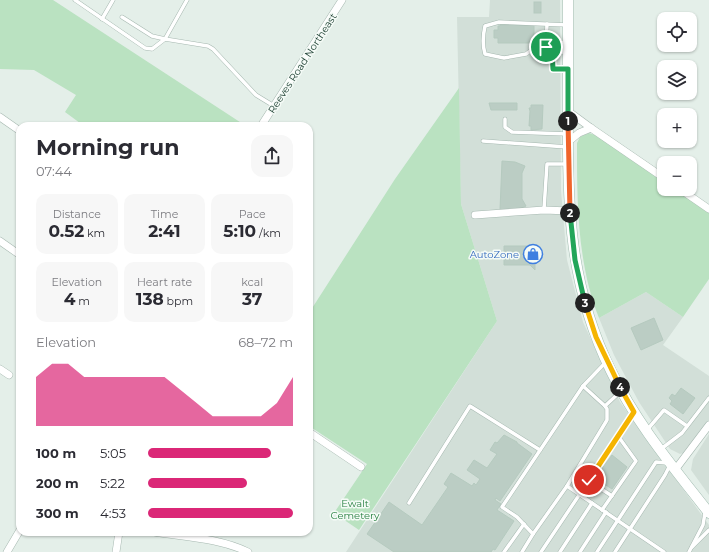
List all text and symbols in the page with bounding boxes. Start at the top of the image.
street label: Reeves Road Northeast [265,11,340,116]
map controls [657,12,697,196]
button: locate [657,12,697,52]
pin [529,30,563,64]
icon: arrive [535,36,557,58]
button: layers [657,60,697,100]
button: + [657,108,697,148]
pin: 1 [558,111,578,131]
text: 1 [566,114,570,128]
text: Morning run [36,134,179,161]
button: share [251,135,293,177]
button: − [657,156,697,196]
text: 07:44 [36,163,72,179]
pin: 2 [560,203,580,223]
text: 2 [567,206,573,220]
text: Distance [53,207,101,221]
text: Time [151,207,178,221]
text: Pace [239,207,266,221]
text: 0.52 [48,221,84,241]
text: 2:41 [148,221,181,241]
text: 5:10 [223,221,256,241]
text: km [84,226,105,240]
text: /km [256,226,281,240]
shop icon: AutoZone [522,243,544,265]
place label: AutoZone [470,248,519,261]
text: Elevation [51,275,102,289]
text: Heart rate [137,275,192,289]
text: kcal [241,275,263,289]
text: 4 [64,289,75,309]
text: 138 [136,289,164,309]
text: 37 [242,289,262,309]
pin: 3 [575,293,595,313]
text: m [75,294,90,308]
text: bpm [164,294,193,308]
text: 3 [582,296,588,310]
text: Elevation [36,334,96,350]
text: 68–72 m [238,334,293,350]
pin: 4 [610,377,630,397]
text: 4 [616,380,624,394]
text: 100 m [36,445,76,461]
text: 5:05 [100,445,126,461]
pin [572,463,606,497]
icon: check [578,469,600,491]
text: 200 m [36,475,79,491]
text: 5:22 [100,475,125,491]
park label: Ewalt Cemetery [331,497,380,522]
text: 300 m [36,505,79,521]
text: 4:53 [100,505,126,521]

